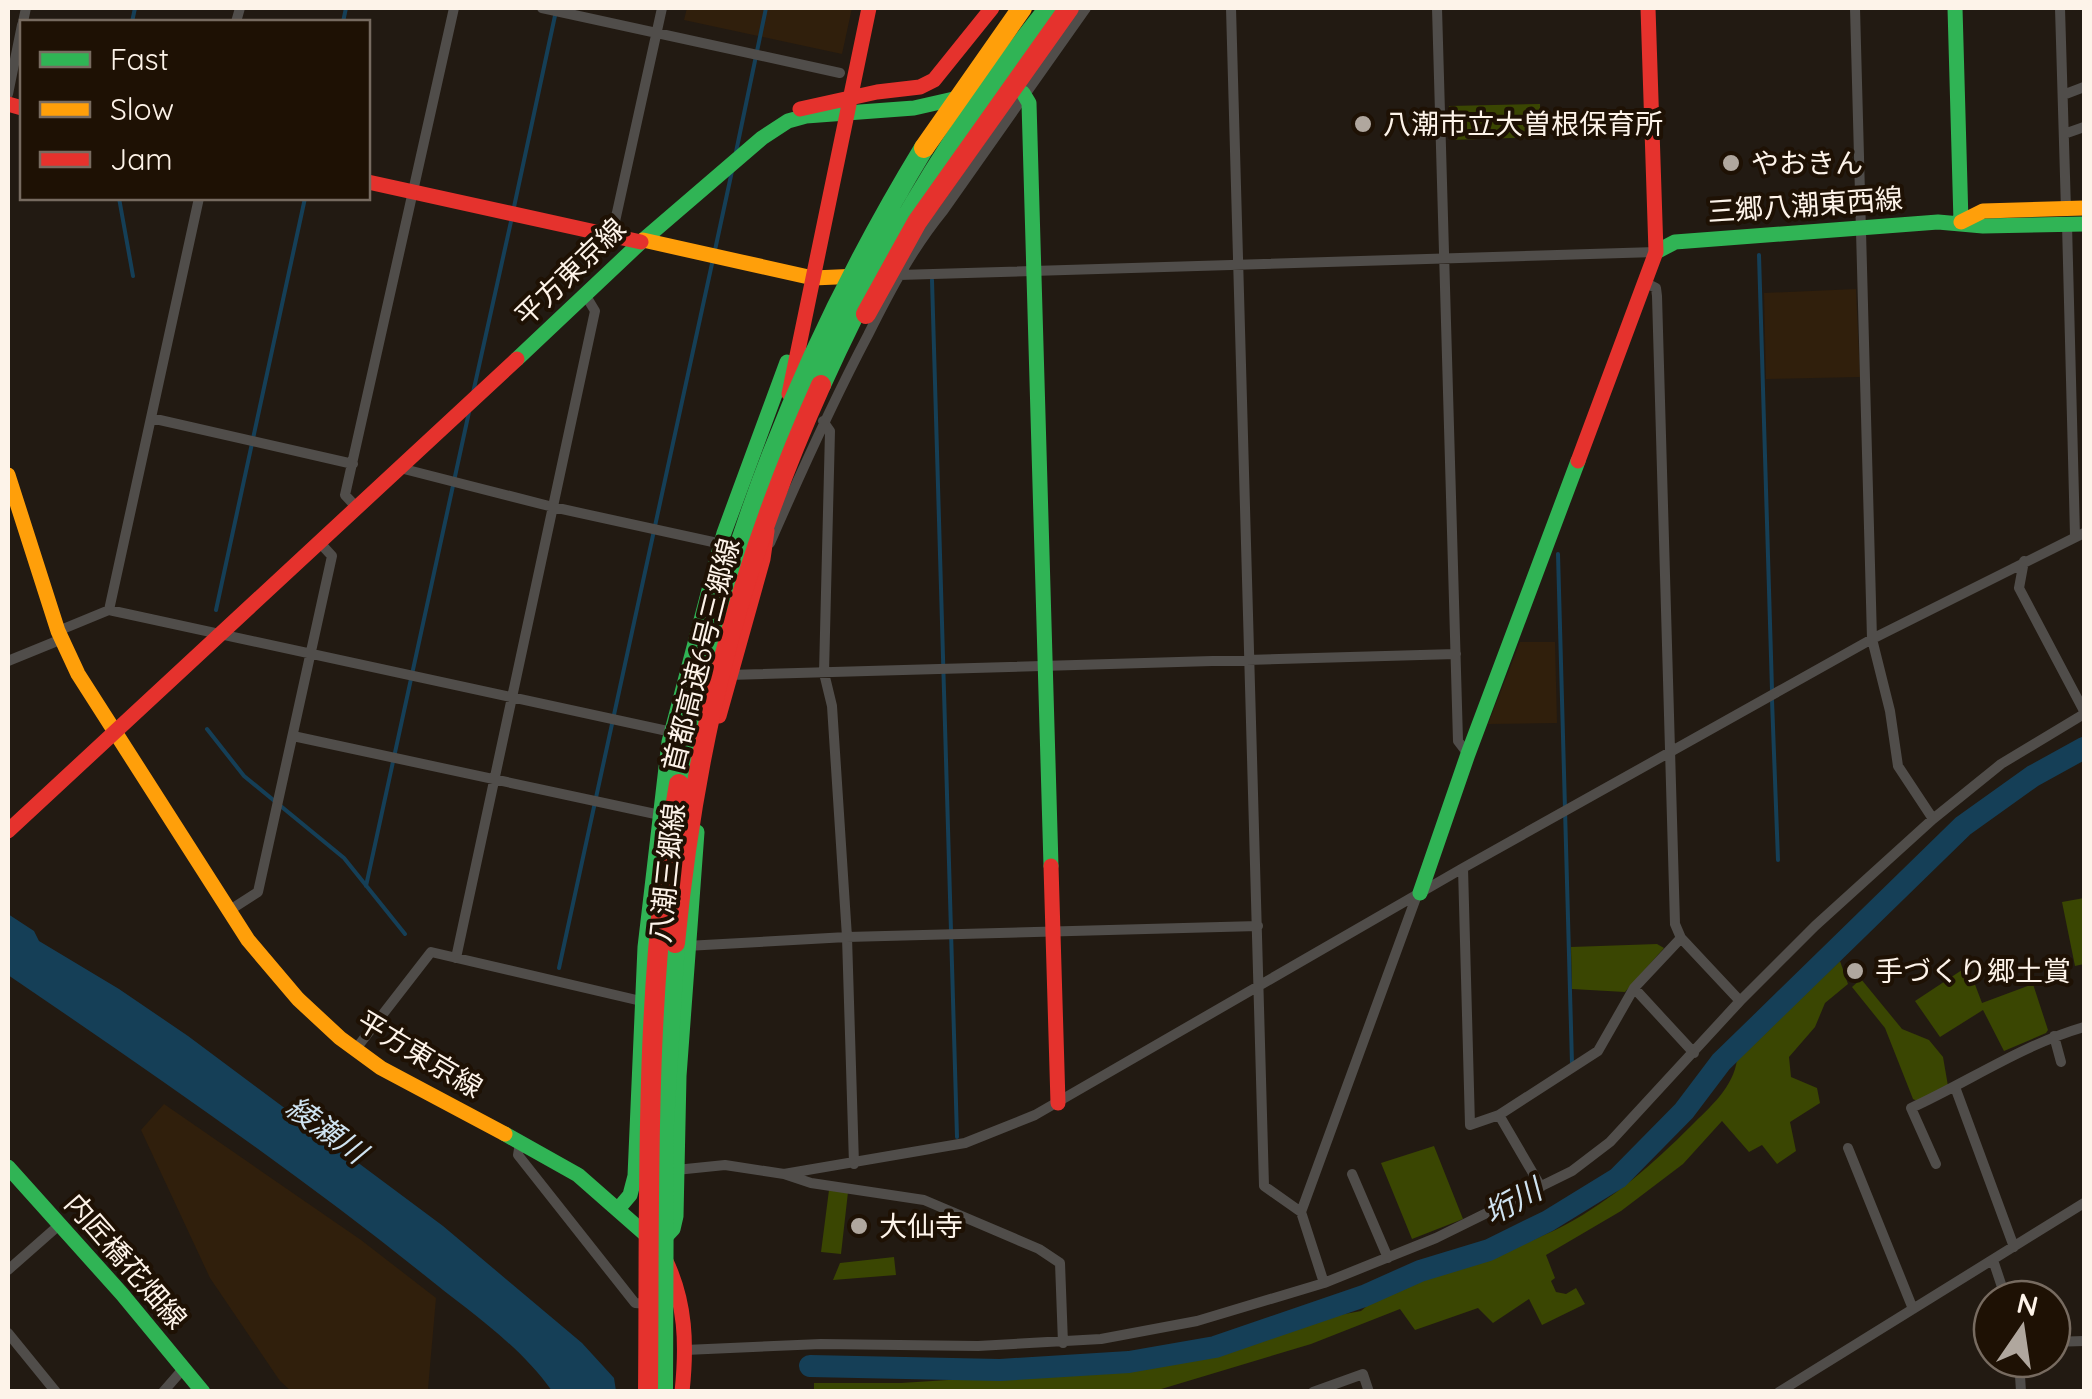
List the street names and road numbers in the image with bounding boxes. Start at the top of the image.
street label: 三郷八潮東西線 [1706,180,1904,229]
street label: 平方東京線 [507,210,632,333]
street label: 首都高速6号三郷線 [655,535,746,775]
street label: 八潮三郷線 [642,801,691,944]
street label: 平方東京線 [351,1003,489,1105]
street label: 内匠橋花畑線 [58,1186,195,1336]

